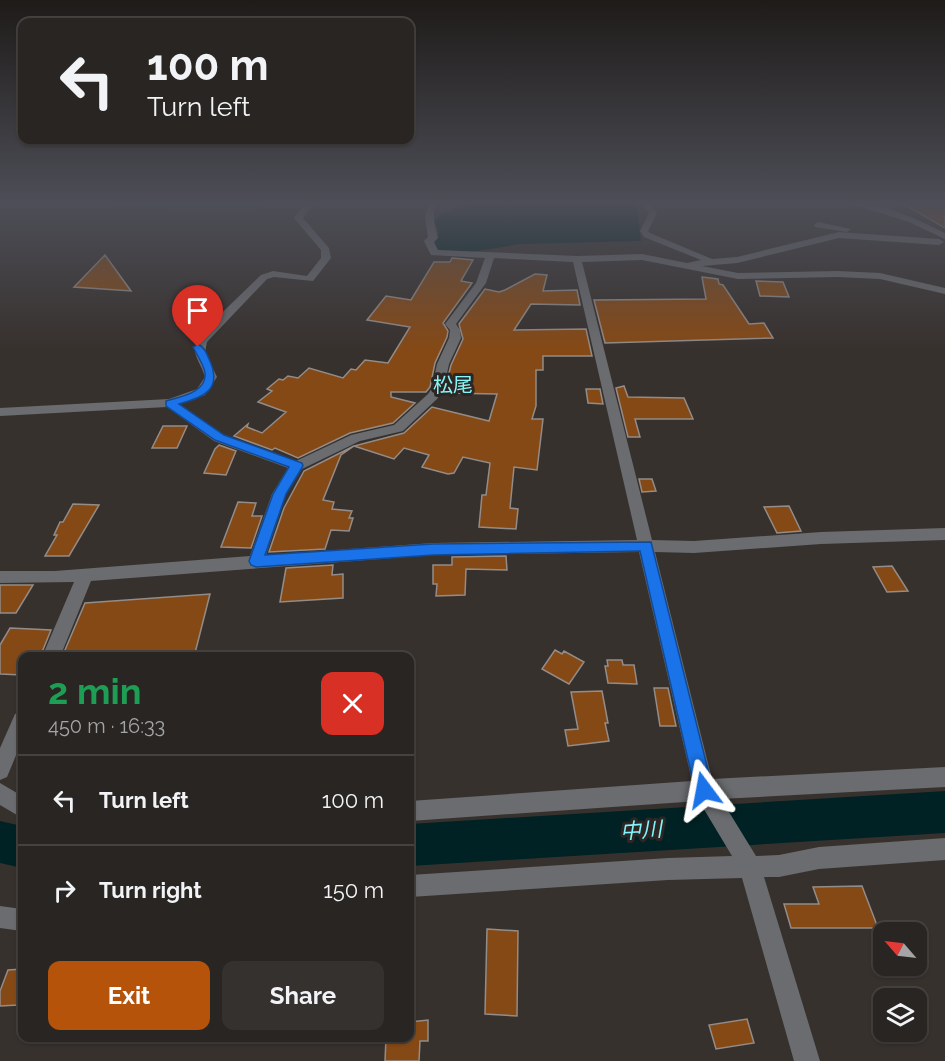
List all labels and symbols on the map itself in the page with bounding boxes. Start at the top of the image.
pin [172,285,223,347]
district label: 松尾 [433,373,473,397]
position arrow [672,758,736,822]
water label: 中川 [619,816,665,844]
north arrow [873,922,927,976]

